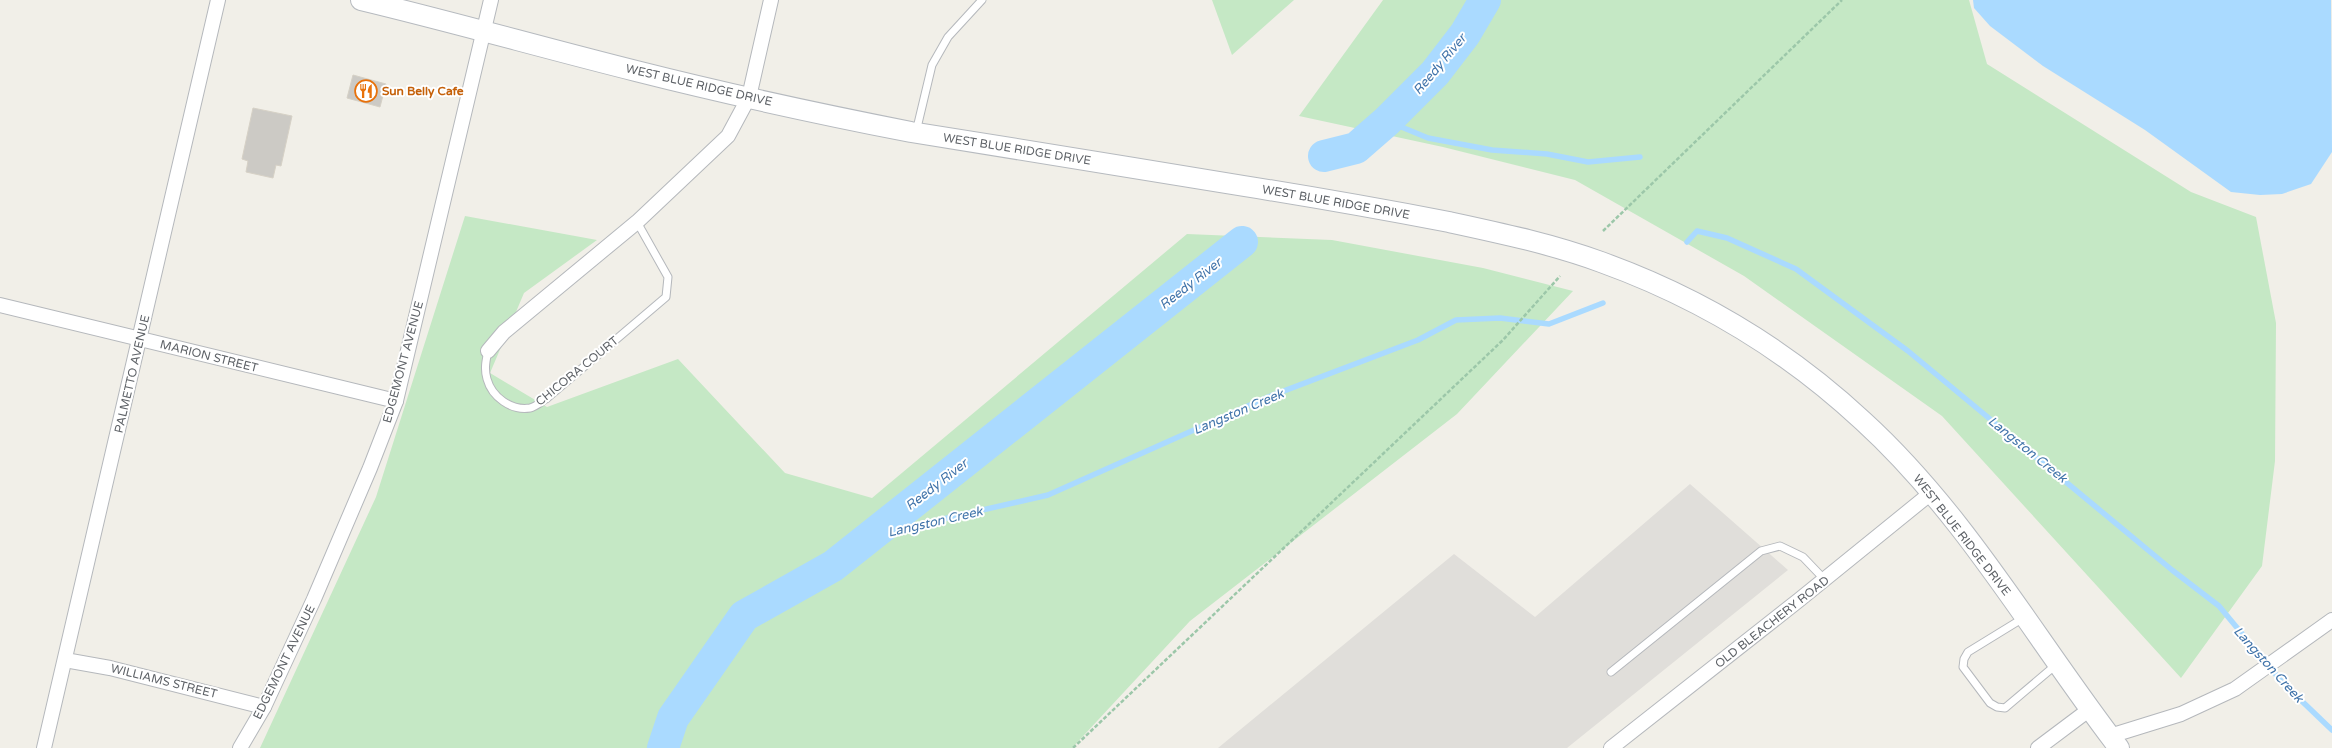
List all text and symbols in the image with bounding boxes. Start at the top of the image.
water label: Reedy River [1410,30,1471,98]
street label: WEST BLUE RIDGE DRIVE [624,61,774,109]
restaurant icon: Sun Belly Cafe [353,78,379,104]
place label: Sun Belly Cafe [382,84,464,99]
street label: WEST BLUE RIDGE DRIVE [942,130,1092,168]
street label: WEST BLUE RIDGE DRIVE [1261,182,1411,222]
water label: Reedy River [1156,253,1226,313]
street label: EDGEMONT AVENUE [380,299,426,424]
street label: PALMETTO AVENUE [112,313,152,434]
street label: CHICORA COURT [533,333,622,409]
street label: MARION STREET [159,337,260,375]
water label: Langston Creek [1191,385,1287,438]
water label: Langston Creek [1985,413,2071,487]
water label: Reedy River [902,454,972,514]
street label: WEST BLUE RIDGE DRIVE [1910,472,2014,599]
water label: Langston Creek [886,503,985,541]
street label: OLD BLEACHERY ROAD [1712,573,1832,671]
street label: EDGEMONT AVENUE [250,602,318,722]
water label: Langston Creek [2230,623,2307,707]
street label: WILLIAMS STREET [109,661,219,701]

